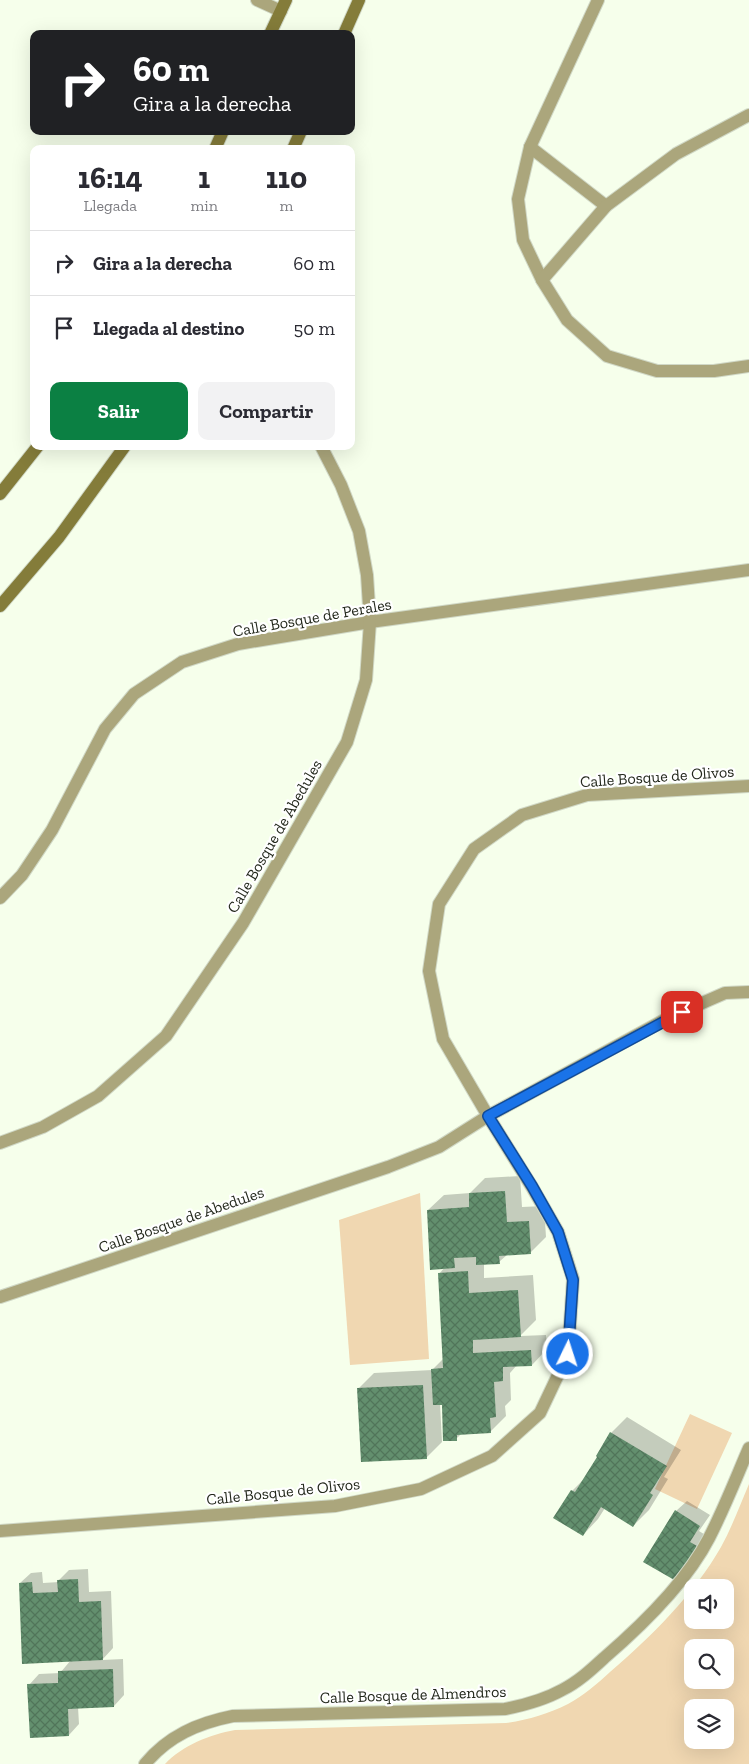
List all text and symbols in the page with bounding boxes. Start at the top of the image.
text: 60 m [133,48,209,90]
icon: right [50,50,115,115]
text: Gira a la derecha [133,90,291,117]
text: 16:14 [78,160,143,196]
text: 1 [198,160,210,196]
text: 110 [266,160,307,196]
text: Llegada [83,196,137,215]
text: min [190,196,218,215]
text: m [280,196,293,215]
icon: right [50,249,78,277]
text: Gira a la derecha [93,252,232,275]
text: 60 m [293,252,335,275]
icon: arrive [50,314,78,342]
text: Llegada al destino [93,317,244,340]
text: 50 m [294,317,335,340]
button: Salir [50,382,188,440]
button: Compartir [198,382,335,440]
street label: Calle Bosque de Perales [231,594,393,641]
street label: Calle Bosque de Abedules [223,756,326,916]
street label: Calle Bosque de Olivos [579,762,735,791]
pin [661,991,703,1033]
icon: arrive [668,998,696,1026]
street label: Calle Bosque de Abedules [96,1182,266,1257]
position arrow [541,1327,593,1379]
street label: Calle Bosque de Olivos [205,1474,361,1509]
map controls [684,1579,734,1749]
button: sound [684,1579,734,1629]
button: search [684,1639,734,1689]
street label: Calle Bosque de Almendros [319,1682,507,1707]
button: layers [684,1699,734,1749]

